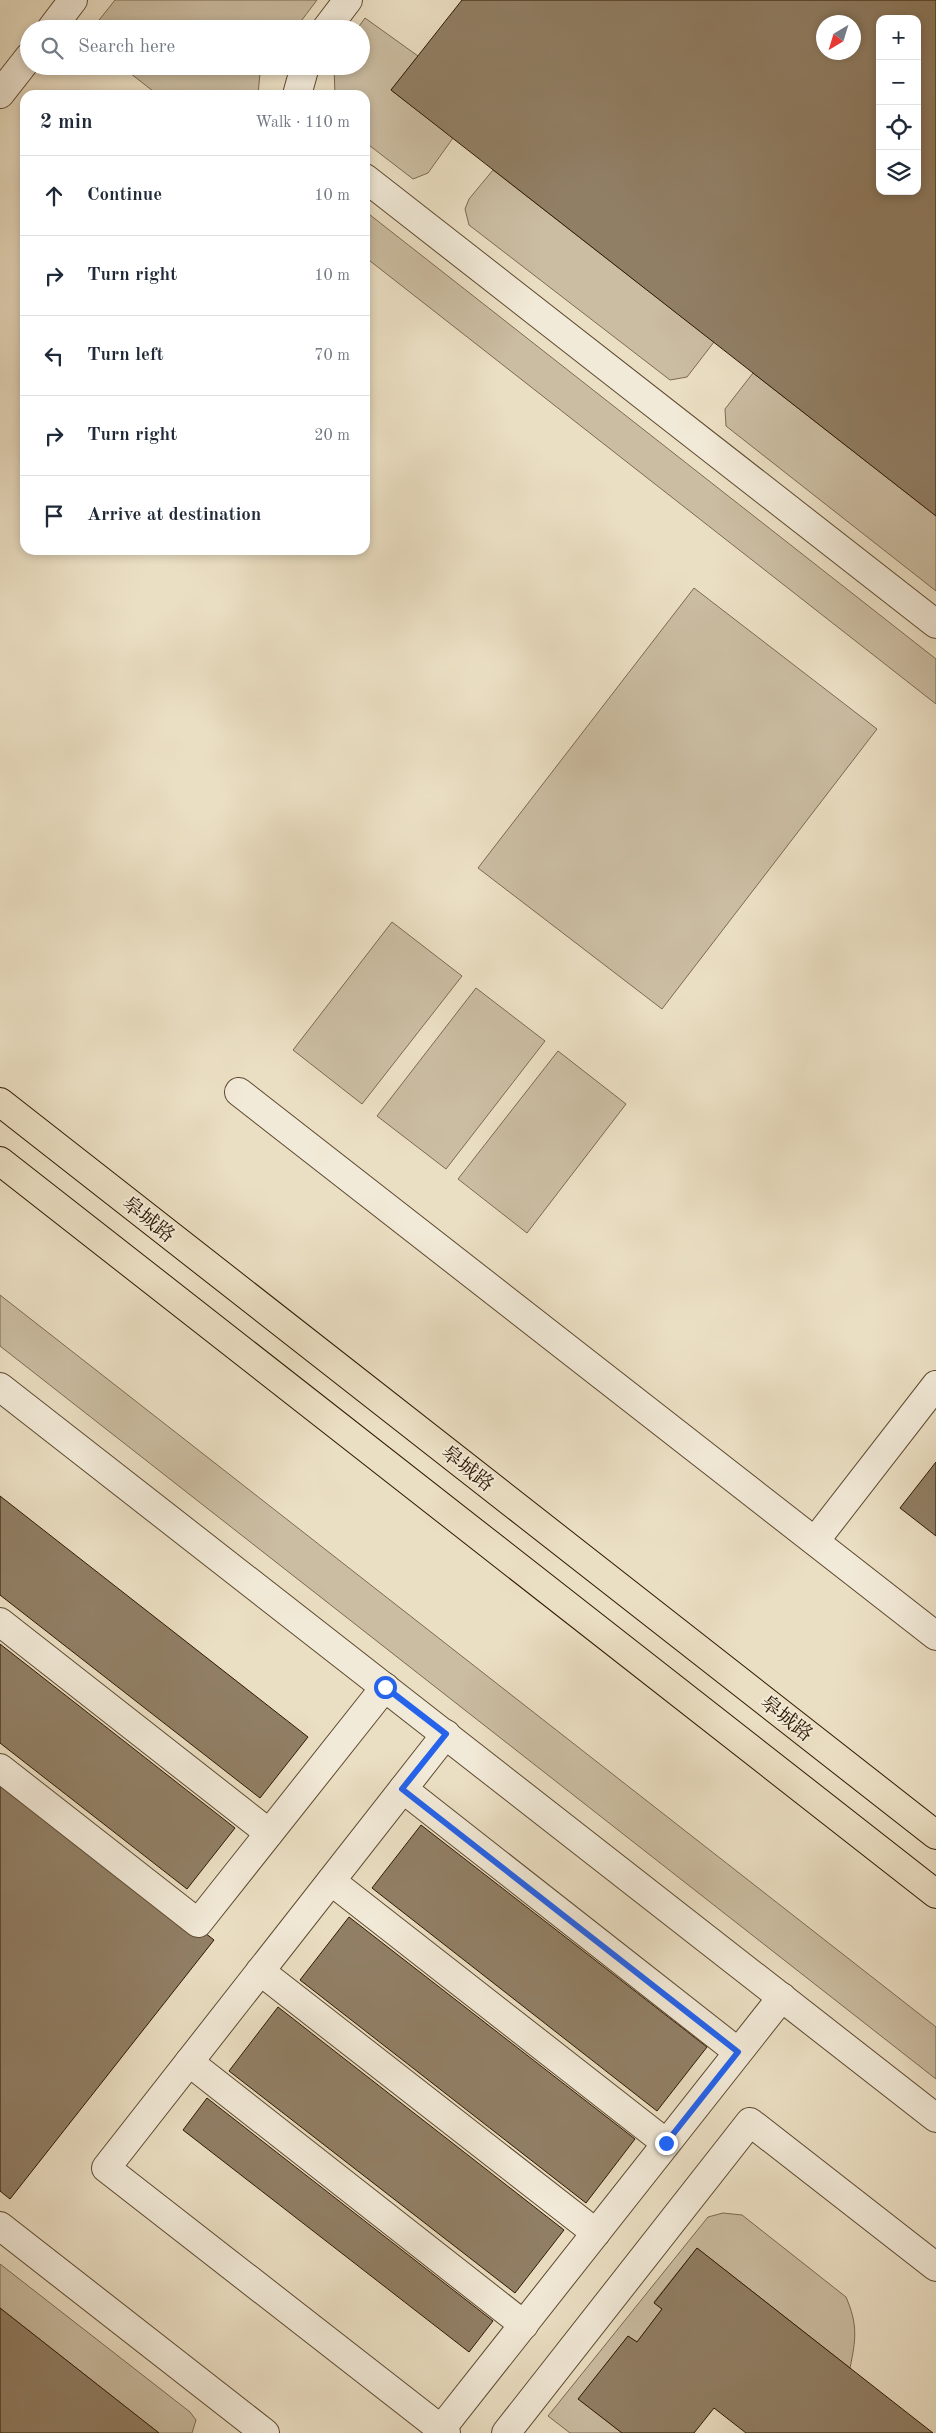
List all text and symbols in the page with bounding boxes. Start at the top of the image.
north arrow [816,15,861,60]
map controls [876,15,921,195]
button: + [876,15,921,60]
search box [20,20,370,75]
icon: search [38,34,66,62]
text: Search here [78,38,175,57]
button: − [876,60,921,105]
button: locate [876,105,921,150]
text: 2 min [40,112,93,133]
text: Walk · 110 m [255,115,350,131]
button: layers [876,150,921,195]
icon: ahead [40,182,68,210]
text: Continue [87,186,162,205]
text: 10 m [314,188,350,204]
icon: right [40,262,68,290]
text: Turn right [87,266,177,285]
text: 10 m [314,268,350,284]
icon: left [40,342,68,370]
text: Turn left [87,346,164,365]
text: 70 m [314,348,350,364]
icon: right [40,422,68,450]
text: Turn right [87,426,177,445]
text: 20 m [314,428,350,444]
icon: arrive [40,502,68,530]
text: Arrive at destination [87,506,261,525]
street label: 皋城路 [118,1193,179,1247]
street label: 皋城路 [437,1442,498,1496]
route start [374,1676,397,1699]
street label: 皋城路 [756,1692,817,1746]
route end [655,2132,678,2155]

